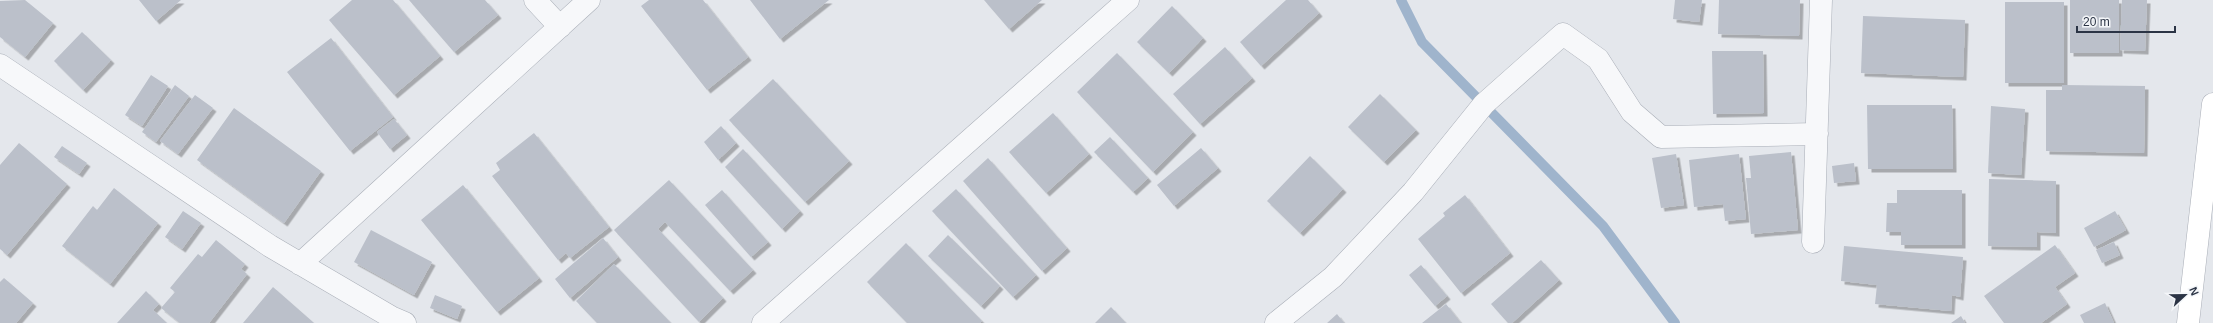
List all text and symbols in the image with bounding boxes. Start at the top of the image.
scale bar [2077,8,2175,34]
text: 20 m [2083,15,2110,29]
north arrow [2165,275,2205,315]
text: N [2187,285,2201,297]

